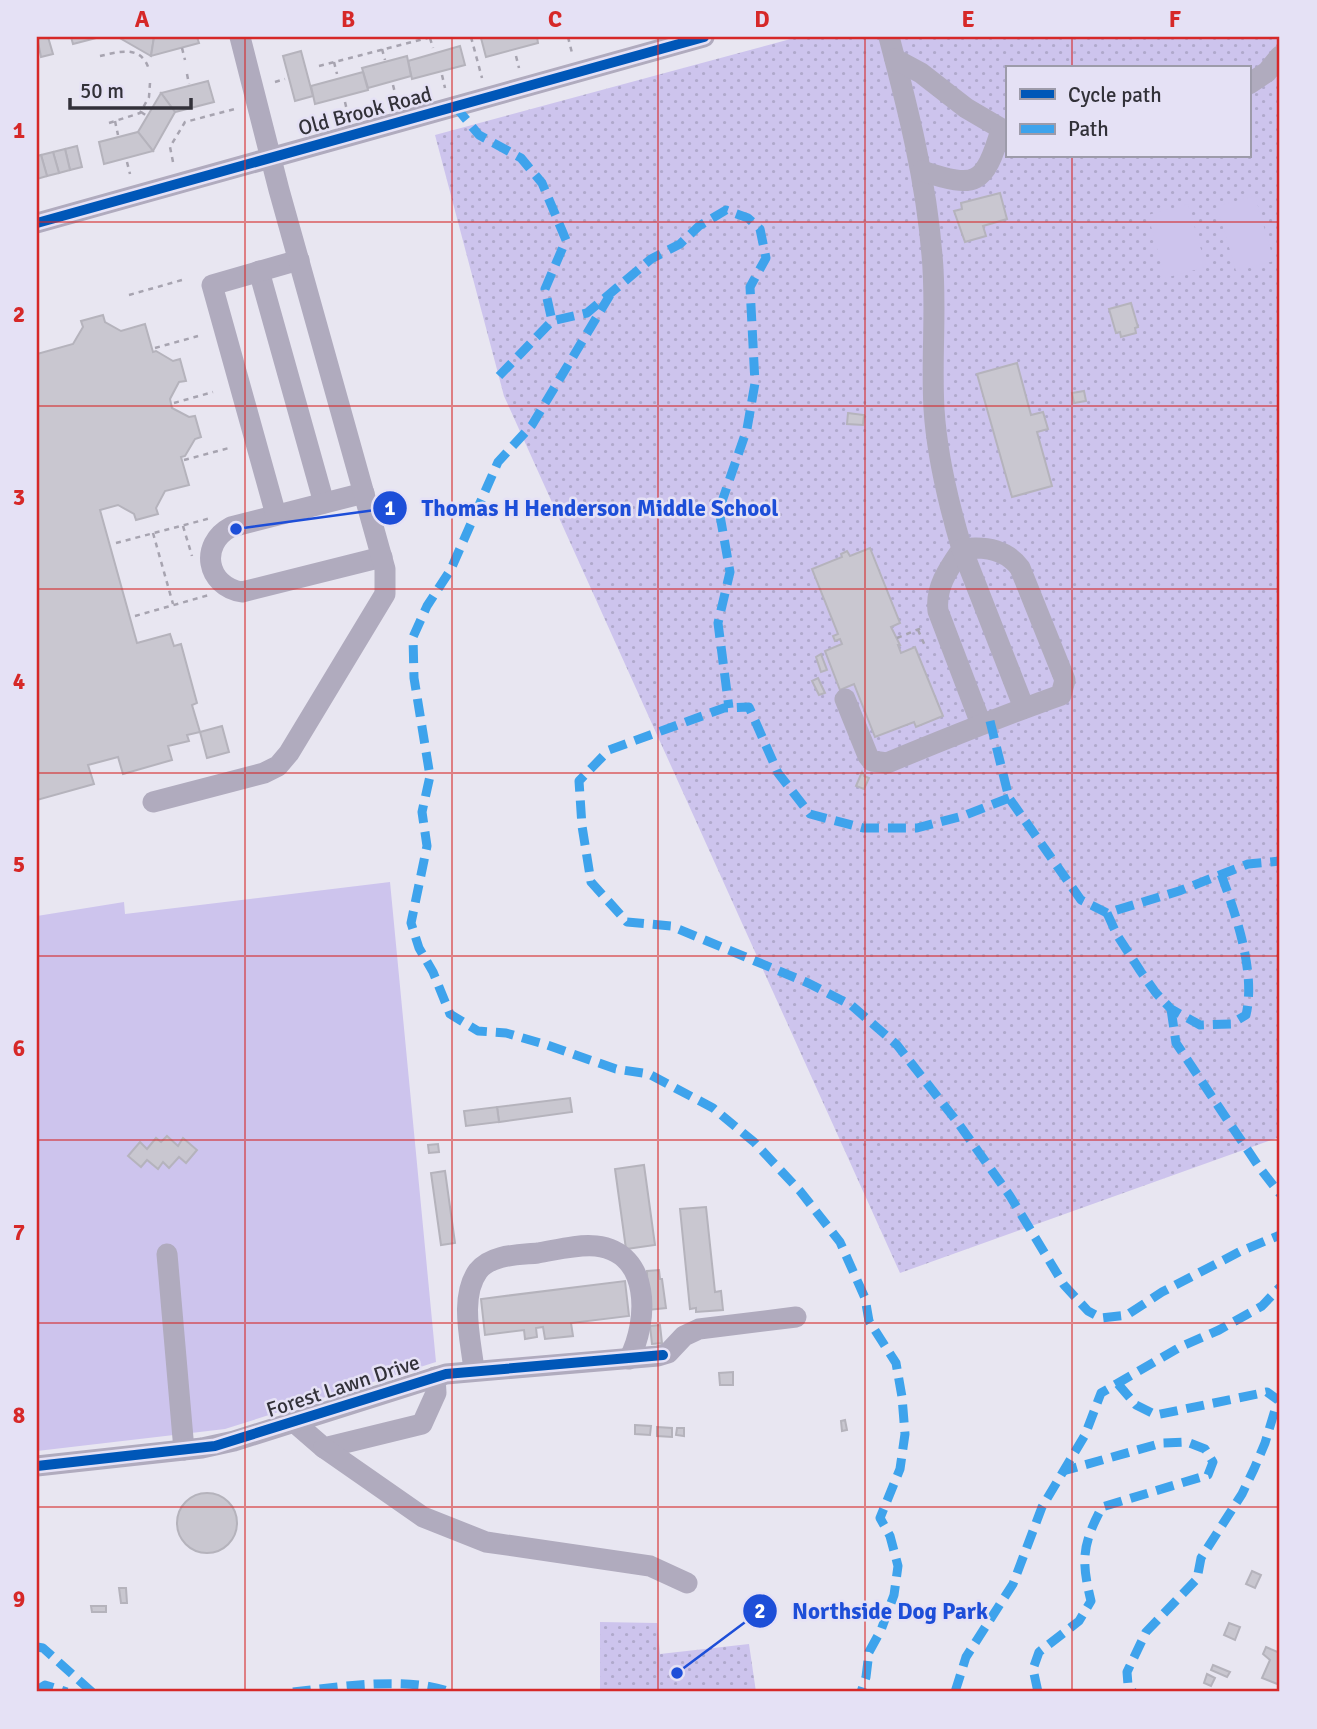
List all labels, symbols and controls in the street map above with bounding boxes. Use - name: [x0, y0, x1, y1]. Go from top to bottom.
- text: A: [135, 5, 150, 34]
- text: B: [341, 5, 355, 34]
- text: C: [548, 5, 562, 34]
- text: D: [754, 5, 770, 34]
- text: E: [961, 5, 975, 34]
- text: F: [1169, 5, 1181, 34]
- scale bar: [70, 66, 191, 110]
- legend: [1006, 66, 1250, 158]
- text: 50 m: [80, 78, 124, 104]
- street label: Old Brook Road: [295, 81, 435, 141]
- text: Cycle path: [1068, 82, 1162, 108]
- text: 1: [13, 116, 25, 145]
- text: Path: [1068, 116, 1109, 142]
- text: 2: [13, 300, 25, 329]
- text: 3: [13, 483, 25, 512]
- callout: Thomas H Henderson Middle School: [373, 486, 793, 530]
- text: Thomas H Henderson Middle School: [422, 494, 778, 523]
- text: 1: [384, 495, 396, 521]
- text: 4: [13, 667, 25, 696]
- text: 5: [13, 850, 25, 879]
- text: 6: [13, 1034, 25, 1063]
- text: 7: [13, 1218, 25, 1247]
- street label: Forest Lawn Drive: [263, 1349, 423, 1423]
- text: 8: [13, 1401, 25, 1430]
- text: 9: [13, 1585, 25, 1614]
- callout: Northside Dog Park: [743, 1589, 1002, 1633]
- text: Northside Dog Park: [792, 1597, 988, 1626]
- text: 2: [754, 1598, 766, 1624]

